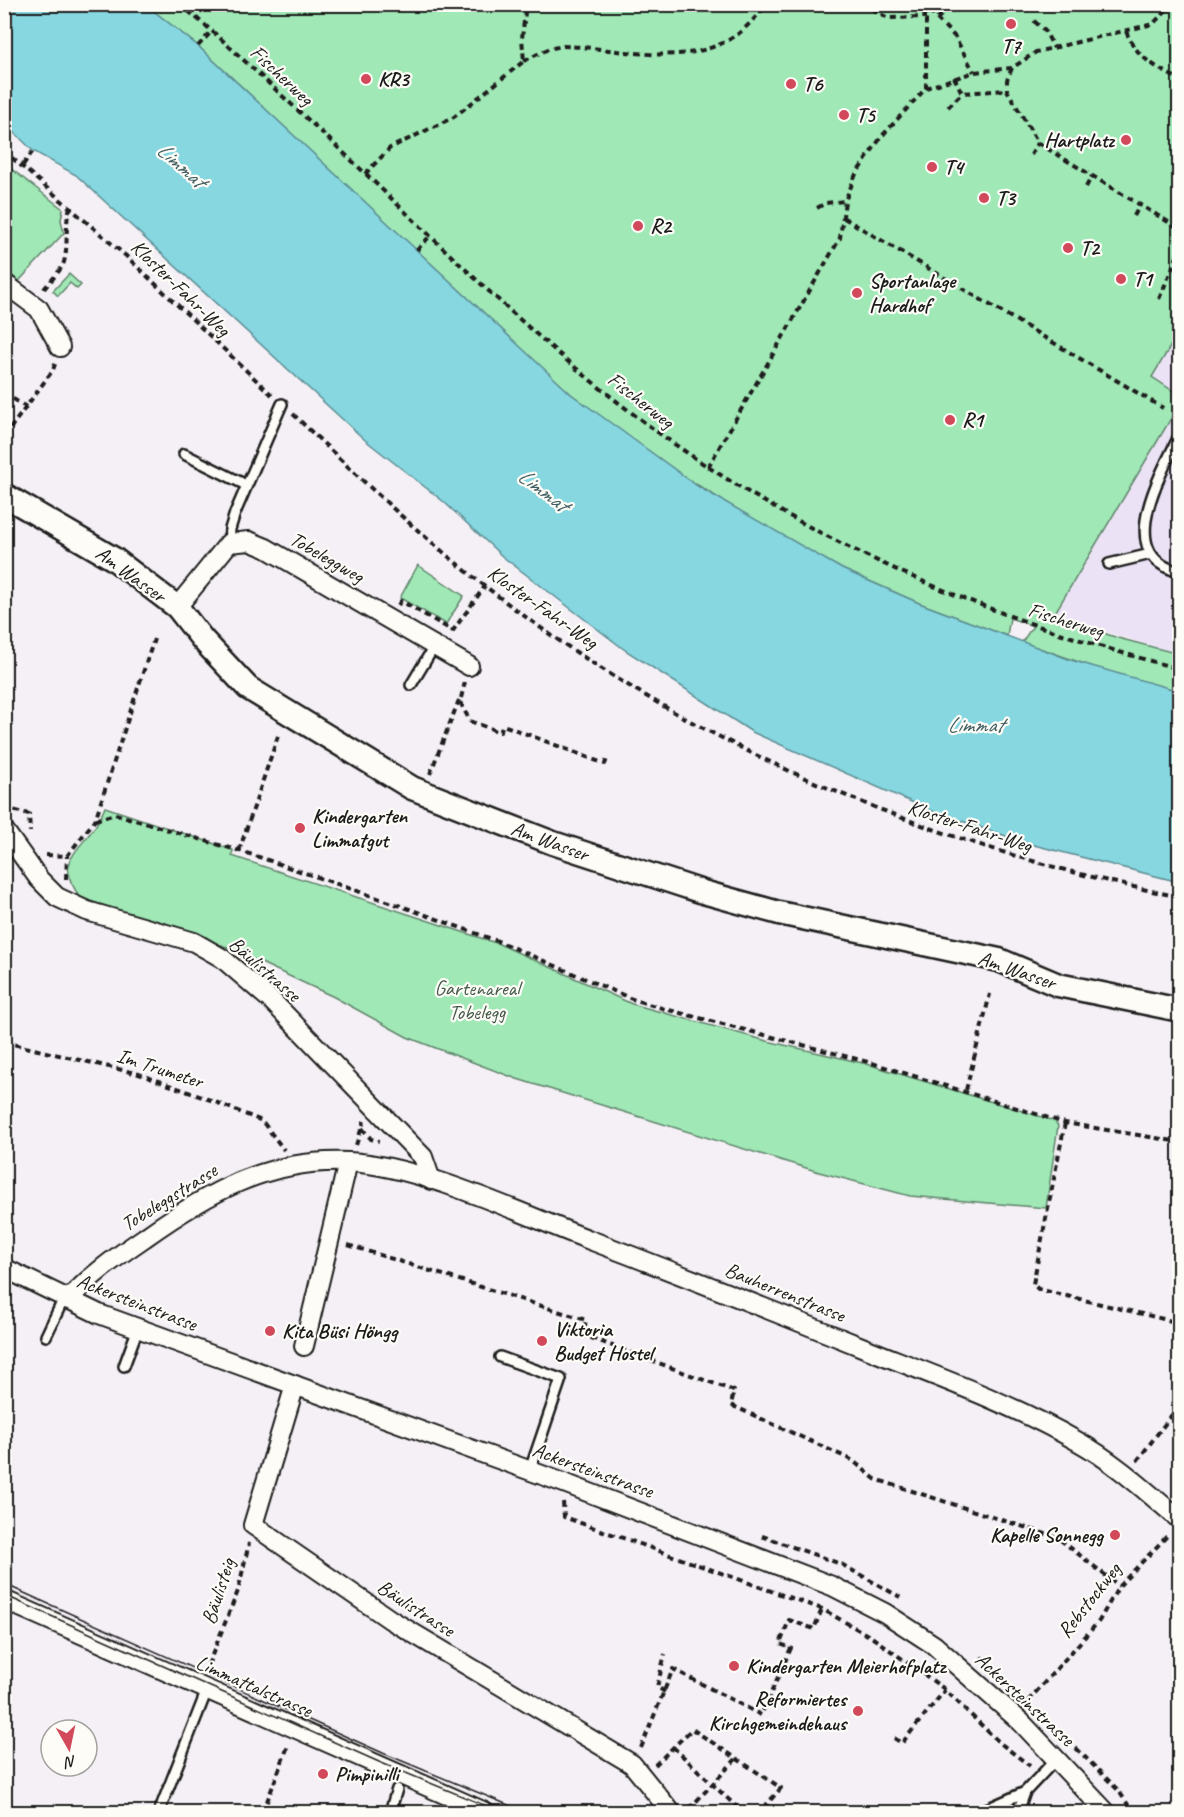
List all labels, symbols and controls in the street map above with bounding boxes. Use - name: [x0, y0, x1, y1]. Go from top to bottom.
- marker: T7: [1004, 17, 1018, 31]
- place label: T7: [1002, 33, 1023, 59]
- street label: Fischerweg: [245, 39, 320, 112]
- place label: KR3: [378, 66, 411, 92]
- place label: T6: [803, 71, 825, 97]
- marker: KR3: [359, 72, 373, 86]
- marker: T6: [784, 77, 798, 91]
- place label: T5: [856, 102, 877, 128]
- marker: T5: [837, 108, 851, 122]
- place label: Hartplatz: [1044, 127, 1115, 153]
- marker: Hartplatz: [1119, 133, 1133, 147]
- water label: Limmat: [151, 136, 215, 198]
- place label: T4: [944, 154, 966, 180]
- marker: T4: [925, 160, 939, 174]
- place label: T3: [996, 185, 1018, 211]
- marker: T3: [977, 191, 991, 205]
- place label: R2: [650, 213, 673, 239]
- marker: R2: [631, 219, 645, 233]
- street label: Kloster-Fahr-Weg: [126, 234, 237, 343]
- place label: T2: [1080, 235, 1102, 261]
- marker: T2: [1061, 241, 1075, 255]
- place label: T1: [1133, 266, 1155, 292]
- place label: Sportanlage Hardhof: [869, 268, 957, 318]
- marker: T1: [1114, 272, 1128, 286]
- marker: Sportanlage Hardhof: [850, 286, 864, 300]
- street label: Fischerweg: [603, 366, 681, 435]
- place label: R1: [962, 407, 985, 433]
- marker: R1: [943, 413, 957, 427]
- water label: Limmat: [512, 462, 578, 521]
- street label: Tobeleggweg: [285, 525, 370, 589]
- street label: Am Wasser: [91, 540, 173, 610]
- street label: Kloster-Fahr-Weg: [483, 559, 604, 655]
- street label: Fischerweg: [1025, 596, 1108, 644]
- water label: Limmat: [947, 711, 1009, 739]
- street label: Kloster-Fahr-Weg: [905, 794, 1037, 859]
- place label: Kindergarten Limmatgut: [312, 803, 409, 853]
- street label: Am Wasser: [508, 815, 595, 868]
- marker: Kindergarten Limmatgut: [293, 821, 307, 835]
- street label: Bäulistrasse: [224, 931, 308, 1009]
- street label: Am Wasser: [975, 945, 1062, 996]
- park label: Gartenareal Tobelegg: [434, 975, 523, 1025]
- street label: Im Trumeter: [114, 1042, 208, 1095]
- street label: Tobeleggstrasse: [116, 1157, 223, 1237]
- street label: Bauherrenstrasse: [721, 1256, 850, 1328]
- street label: Ackersteinstrasse: [73, 1267, 202, 1337]
- place label: Viktoria Budget Hostel: [554, 1316, 657, 1366]
- place label: Kita Büsi Höngg: [282, 1318, 400, 1344]
- marker: Kita Büsi Höngg: [263, 1324, 277, 1338]
- marker: Viktoria Budget Hostel: [535, 1334, 549, 1348]
- street label: Ackersteinstrasse: [529, 1436, 658, 1504]
- place label: Kapelle Sonnegg: [990, 1522, 1104, 1548]
- marker: Kapelle Sonnegg: [1108, 1528, 1122, 1542]
- street label: Bäulisteig: [195, 1553, 241, 1627]
- street label: Rebstockweg: [1051, 1556, 1128, 1643]
- street label: Bäulistrasse: [372, 1573, 461, 1644]
- street label: Ackersteinstrasse: [970, 1646, 1081, 1752]
- street label: Limmattalstrasse: [192, 1649, 317, 1724]
- place label: Kindergarten Meierhofplatz: [746, 1653, 947, 1679]
- marker: Kindergarten Meierhofplatz: [727, 1659, 741, 1673]
- place label: Reformiertes Kirchgemeindehaus: [709, 1686, 849, 1736]
- marker: Reformiertes Kirchgemeindehaus: [851, 1704, 865, 1718]
- north arrow: [39, 1718, 99, 1778]
- text: N: [62, 1751, 78, 1773]
- place label: Pimpinilli: [335, 1761, 401, 1787]
- marker: Pimpinilli: [316, 1767, 330, 1781]

